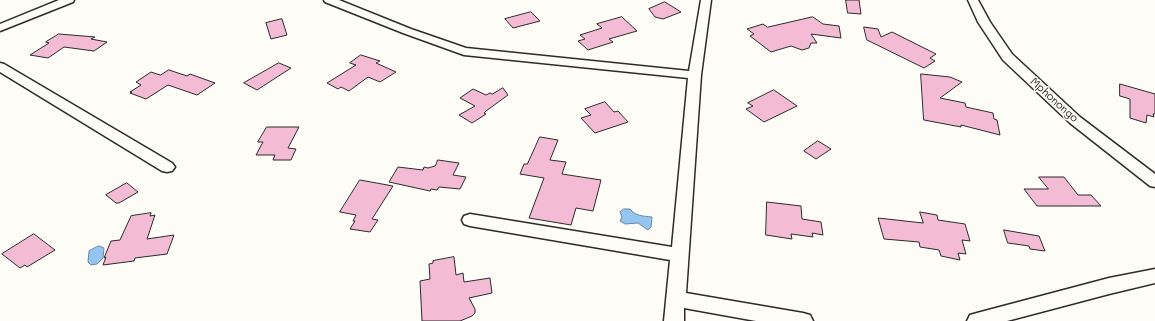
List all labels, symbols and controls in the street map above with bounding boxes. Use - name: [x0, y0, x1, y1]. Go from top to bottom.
- street label: Mphonongo: [1027, 75, 1081, 125]

